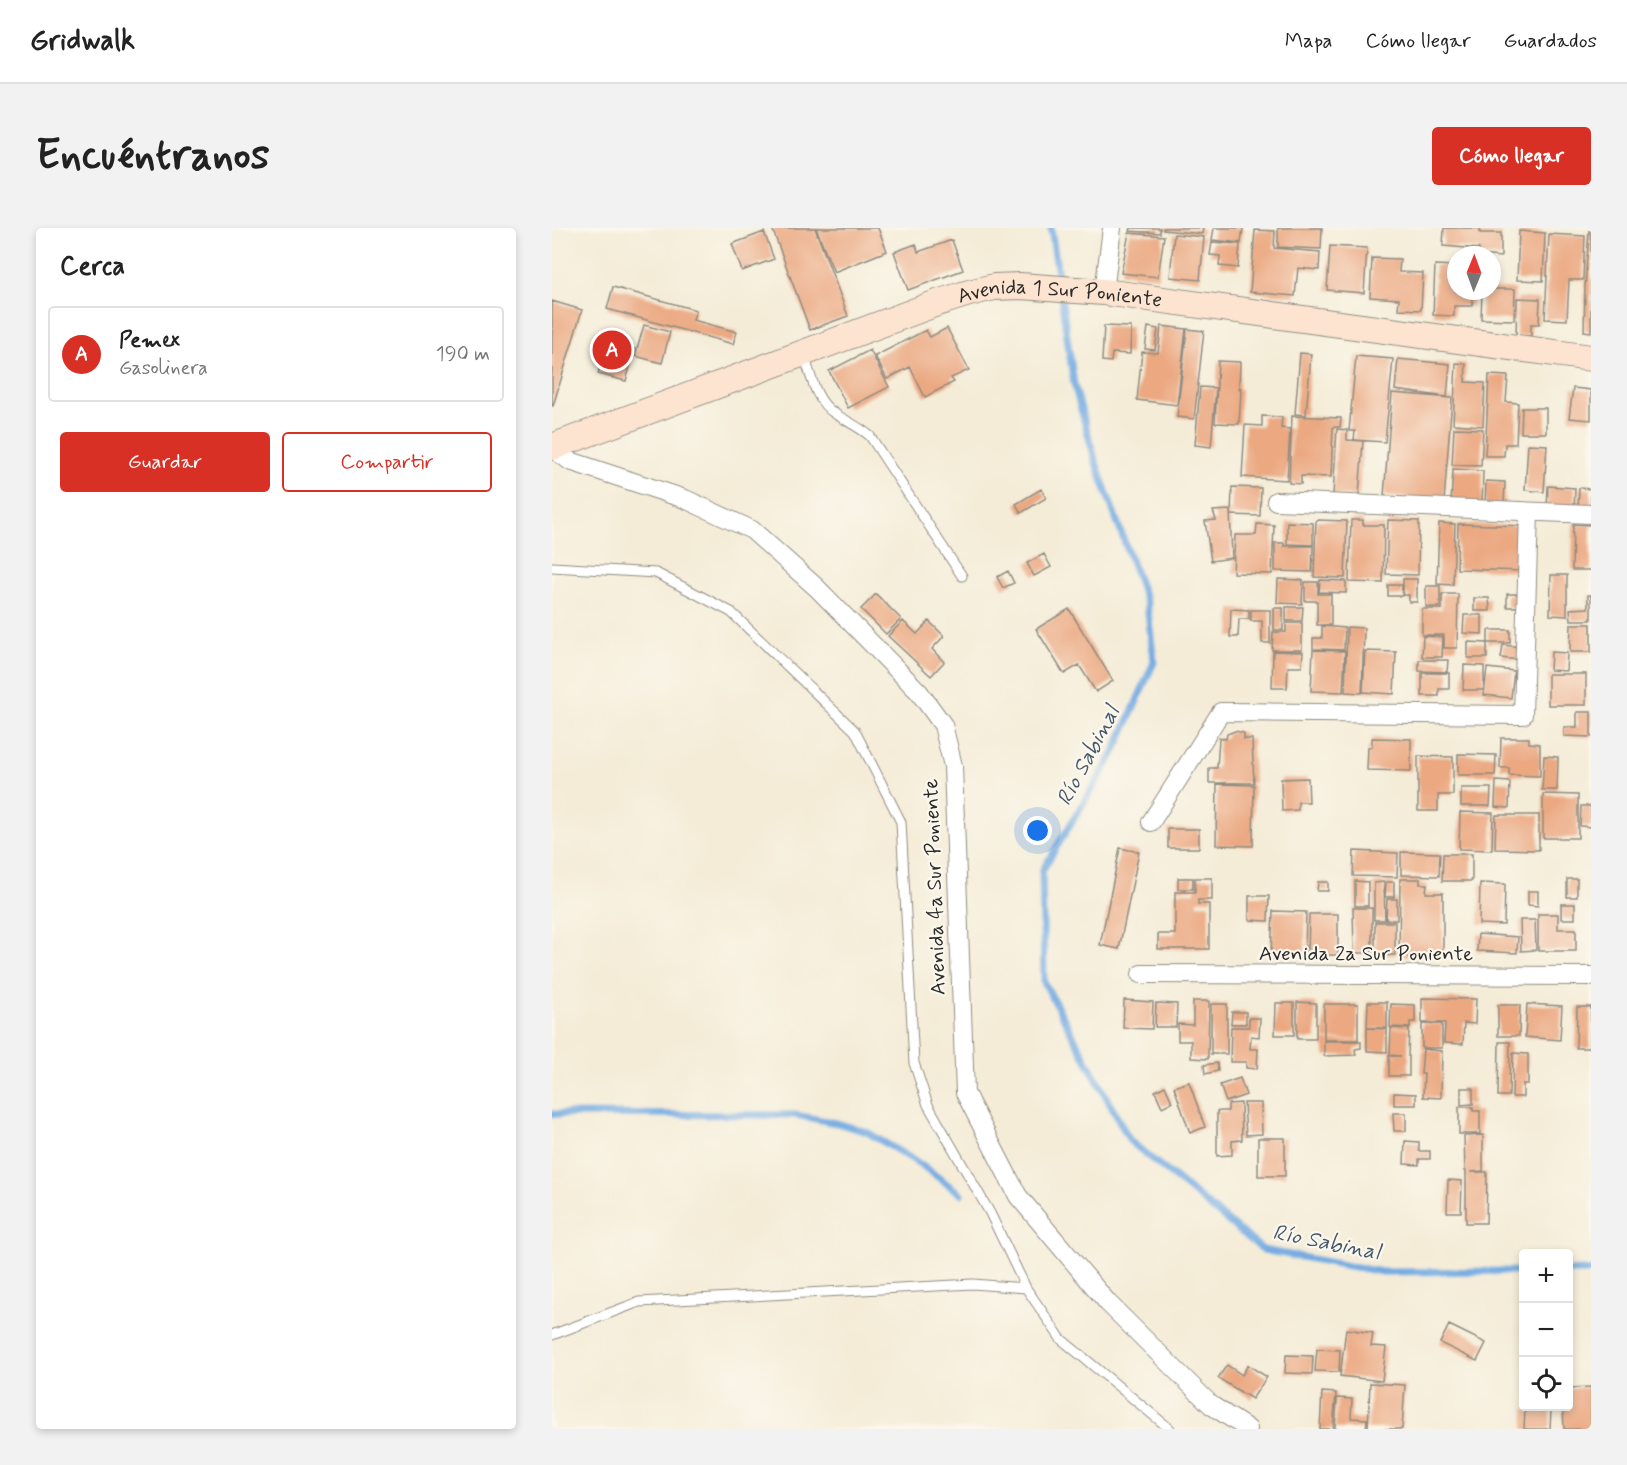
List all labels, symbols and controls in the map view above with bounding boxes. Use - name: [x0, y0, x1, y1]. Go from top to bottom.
- text: Gridwalk: [30, 23, 135, 60]
- text: Mapa: [1285, 27, 1333, 55]
- text: Cómo llegar: [1366, 27, 1471, 55]
- text: Guardados: [1504, 27, 1597, 55]
- button: Cómo llegar: [1432, 127, 1591, 185]
- text: Encuéntranos: [36, 129, 269, 184]
- north arrow: [1447, 246, 1501, 300]
- text: Cerca: [60, 250, 125, 284]
- street label: Avenida 1 Sur Poniente: [954, 273, 1164, 315]
- text: Pemex: [119, 327, 180, 355]
- pin: A: [592, 328, 632, 372]
- text: A: [75, 341, 88, 368]
- text: 190 m: [436, 341, 490, 368]
- text: Gasolinera: [119, 355, 208, 382]
- button: Guardar: [60, 432, 270, 492]
- button: Compartir: [282, 432, 492, 492]
- water label: Río Sabinal: [1051, 700, 1127, 811]
- street label: Avenida 4a Sur Poniente: [917, 778, 953, 996]
- your location: [1023, 816, 1052, 845]
- street label: Avenida 2a Sur Poniente: [1259, 940, 1473, 968]
- water label: Río Sabinal: [1270, 1219, 1384, 1267]
- map controls: [1519, 1249, 1573, 1411]
- button: +: [1519, 1249, 1573, 1303]
- button: −: [1519, 1303, 1573, 1357]
- button: locate: [1519, 1357, 1573, 1411]

